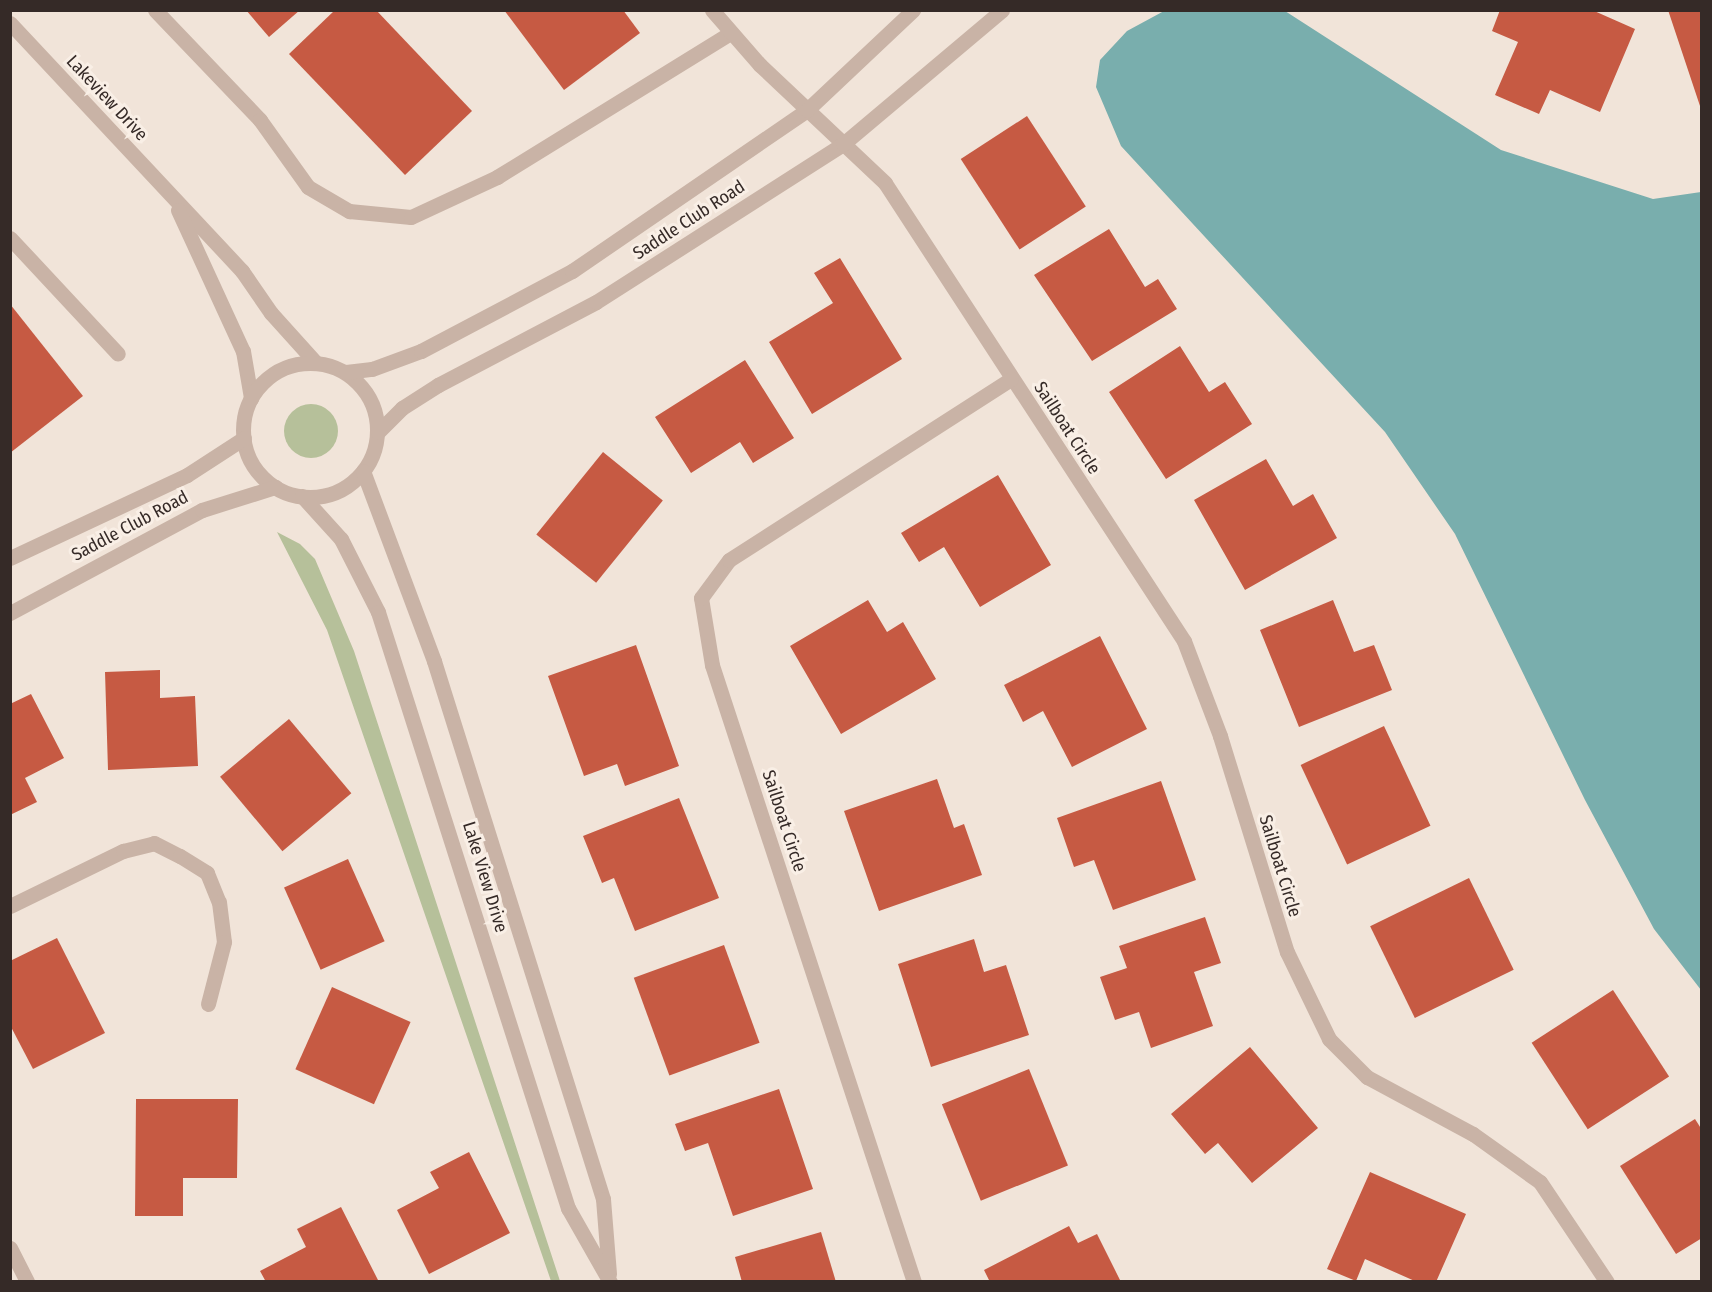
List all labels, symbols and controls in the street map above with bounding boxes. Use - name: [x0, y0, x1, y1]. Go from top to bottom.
- street label: Lakeview Drive: [62, 51, 152, 145]
- street label: Saddle Club Road: [629, 176, 749, 264]
- street label: Sailboat Circle: [1029, 378, 1105, 478]
- street label: Saddle Club Road: [68, 486, 192, 566]
- street label: Sailboat Circle: [757, 767, 811, 875]
- street label: Sailboat Circle: [1254, 812, 1306, 920]
- street label: Lake View Drive: [458, 819, 512, 935]

